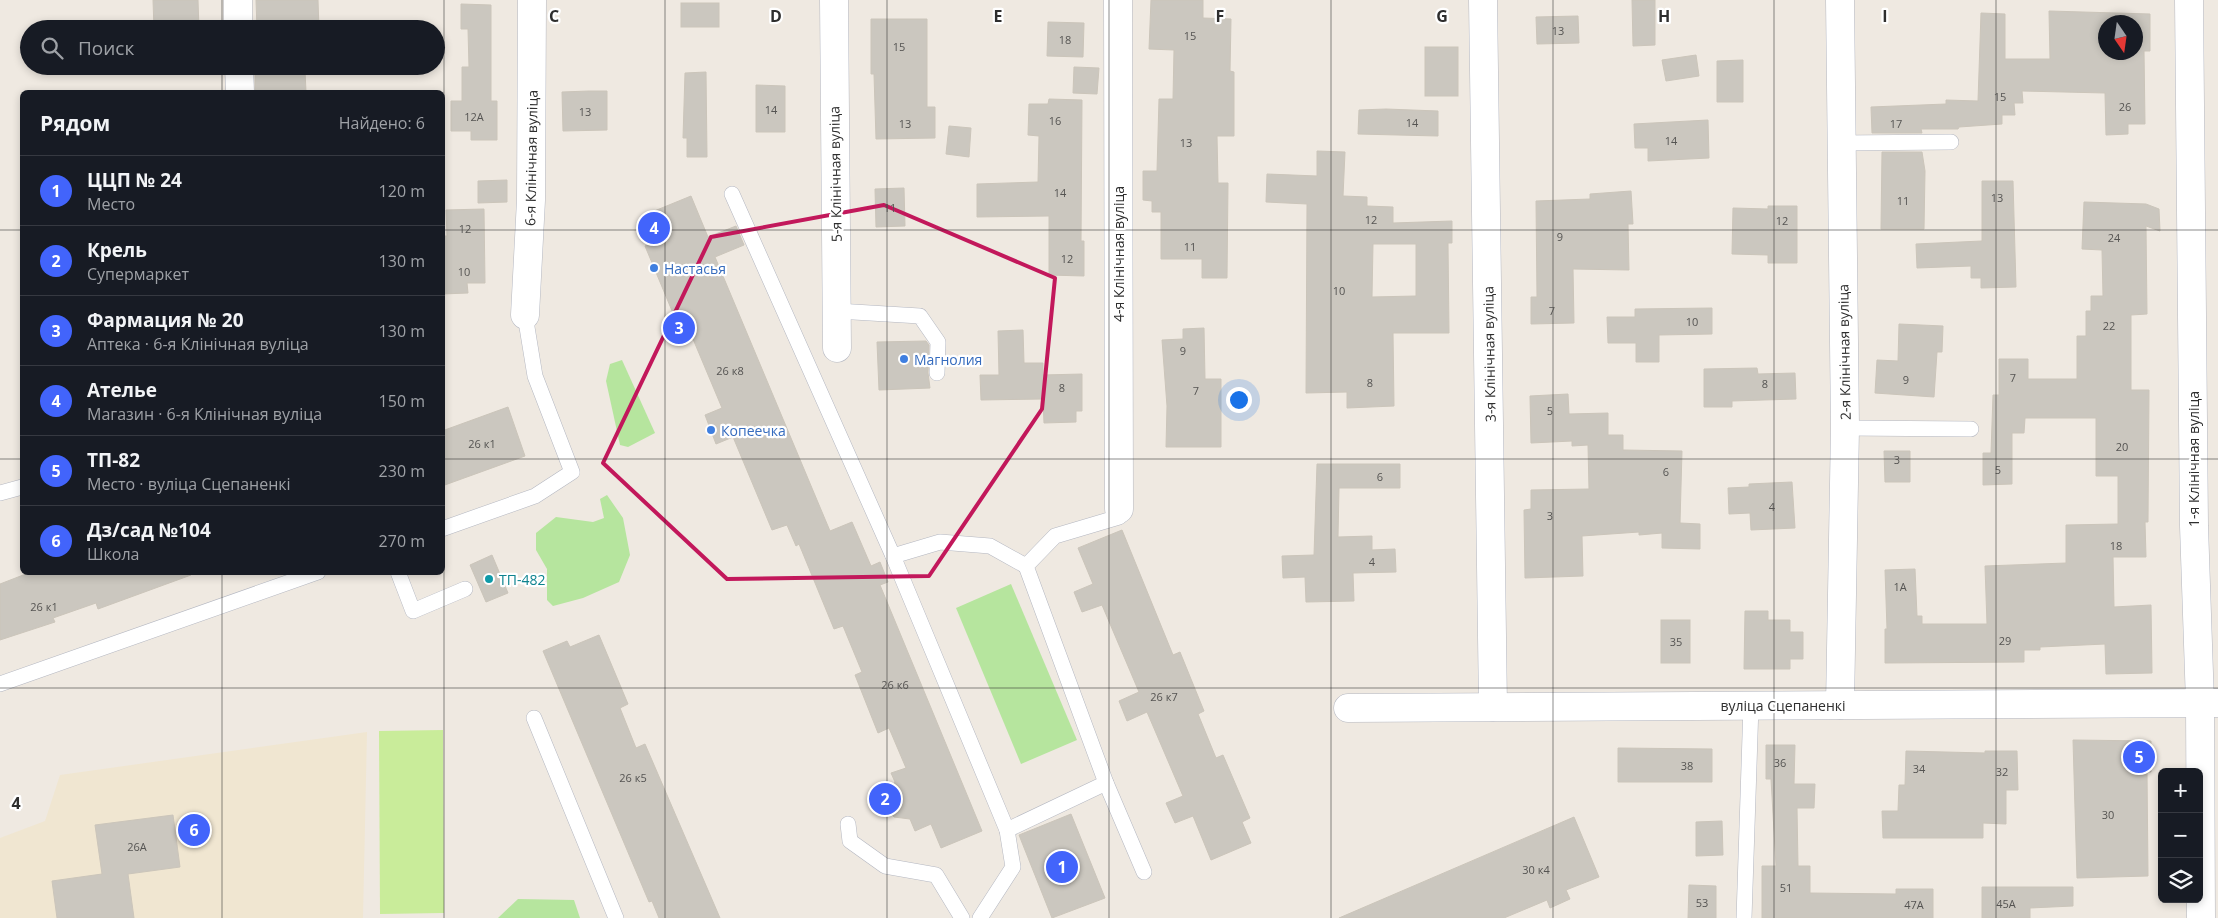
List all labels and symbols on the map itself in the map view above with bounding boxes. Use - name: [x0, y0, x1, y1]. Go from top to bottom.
- text: C: [549, 5, 559, 27]
- text: D: [770, 5, 782, 27]
- text: E: [994, 5, 1003, 27]
- text: F: [1216, 5, 1224, 27]
- text: G: [1436, 5, 1448, 27]
- text: H: [1658, 5, 1670, 27]
- text: I: [1882, 5, 1888, 27]
- north arrow: [2098, 15, 2143, 60]
- house number: 13: [1552, 23, 1564, 38]
- house number: 15: [1184, 28, 1196, 43]
- house number: 18: [1059, 32, 1071, 47]
- house number: 15: [893, 39, 905, 54]
- house number: 15: [1994, 89, 2006, 104]
- street label: 6-я Клінічная вуліца: [520, 90, 542, 226]
- house number: 26: [2119, 99, 2131, 114]
- house number: 14: [765, 102, 778, 117]
- house number: 13: [579, 104, 591, 119]
- street label: 5-я Клінічная вуліца: [824, 106, 846, 242]
- house number: 12А: [464, 109, 484, 124]
- house number: 16: [1049, 113, 1061, 128]
- house number: 14: [1406, 115, 1419, 130]
- house number: 13: [899, 116, 911, 131]
- house number: 17: [1890, 116, 1902, 131]
- house number: 14: [1665, 133, 1678, 148]
- house number: 13: [1180, 135, 1192, 150]
- house number: 14: [1054, 185, 1067, 200]
- street label: 4-я Клінічная вуліца: [1109, 186, 1128, 322]
- house number: 13: [1991, 190, 2003, 205]
- house number: 11: [1897, 193, 1909, 208]
- house number: 11: [884, 200, 896, 215]
- pin: 4: [638, 209, 670, 247]
- house number: 12: [1365, 212, 1377, 227]
- house number: 12: [1776, 213, 1788, 228]
- house number: 12: [459, 221, 471, 236]
- house number: 9: [1557, 229, 1563, 244]
- house number: 24: [2108, 230, 2121, 245]
- house number: 11: [1184, 239, 1196, 254]
- house number: 12: [1061, 251, 1073, 266]
- place label: Настасья: [664, 259, 726, 278]
- marker: Настасья: [648, 262, 660, 274]
- house number: 10: [458, 264, 470, 279]
- house number: 10: [1333, 283, 1345, 298]
- street label: 2-я Клінічная вуліца: [1833, 284, 1855, 420]
- street label: 3-я Клінічная вуліца: [1478, 286, 1500, 422]
- house number: 7: [1549, 303, 1555, 318]
- pin: 3: [663, 309, 695, 347]
- house number: 10: [1686, 314, 1698, 329]
- house number: 22: [2103, 318, 2115, 333]
- house number: 9: [1180, 343, 1186, 358]
- place label: Магнолия: [914, 350, 982, 369]
- marker: Магнолия: [898, 353, 910, 365]
- house number: 26 к8: [716, 363, 744, 378]
- house number: 7: [2010, 370, 2016, 385]
- house number: 9: [1903, 372, 1909, 387]
- house number: 8: [1367, 375, 1373, 390]
- house number: 8: [1762, 376, 1768, 391]
- house number: 8: [1059, 380, 1065, 395]
- house number: 7: [1193, 383, 1199, 398]
- your location: [1226, 387, 1252, 413]
- street label: 1-я Клінічная вуліца: [2184, 391, 2203, 527]
- house number: 5: [1547, 403, 1553, 418]
- place label: Копеечка: [721, 421, 786, 440]
- marker: Копеечка: [705, 424, 717, 436]
- house number: 26 к1: [468, 436, 496, 451]
- house number: 20: [2116, 439, 2128, 454]
- house number: 3: [1894, 452, 1900, 467]
- house number: 5: [1995, 462, 2001, 477]
- house number: 6: [1663, 464, 1669, 479]
- house number: 6: [1377, 469, 1383, 484]
- house number: 4: [1769, 499, 1776, 514]
- house number: 3: [1547, 508, 1553, 523]
- house number: 18: [2110, 538, 2122, 553]
- house number: 4: [1369, 554, 1376, 569]
- place label: ТП-482: [499, 570, 545, 589]
- marker: ТП-482: [483, 573, 495, 585]
- house number: 1А: [1893, 579, 1907, 594]
- house number: 26 к1: [30, 599, 58, 614]
- house number: 29: [1999, 633, 2011, 648]
- house number: 35: [1670, 634, 1682, 649]
- house number: 26 к6: [881, 677, 909, 692]
- house number: 26 к7: [1150, 689, 1178, 704]
- street label: вуліца Сцепаненкі: [1720, 696, 1846, 715]
- pin: 5: [2123, 738, 2155, 776]
- house number: 36: [1774, 755, 1786, 770]
- house number: 38: [1681, 758, 1693, 773]
- house number: 34: [1913, 761, 1926, 776]
- house number: 32: [1996, 764, 2008, 779]
- house number: 26 к5: [619, 770, 647, 785]
- pin: 2: [869, 780, 901, 818]
- text: 4: [11, 792, 21, 814]
- house number: 30: [2102, 807, 2114, 822]
- pin: 6: [178, 811, 210, 849]
- house number: 26А: [127, 839, 147, 854]
- pin: 1: [1046, 848, 1078, 886]
- house number: 30 к4: [1522, 862, 1550, 877]
- house number: 51: [1780, 880, 1792, 895]
- house number: 53: [1696, 895, 1708, 910]
- house number: 45А: [1996, 896, 2016, 911]
- house number: 47А: [1904, 897, 1924, 912]

